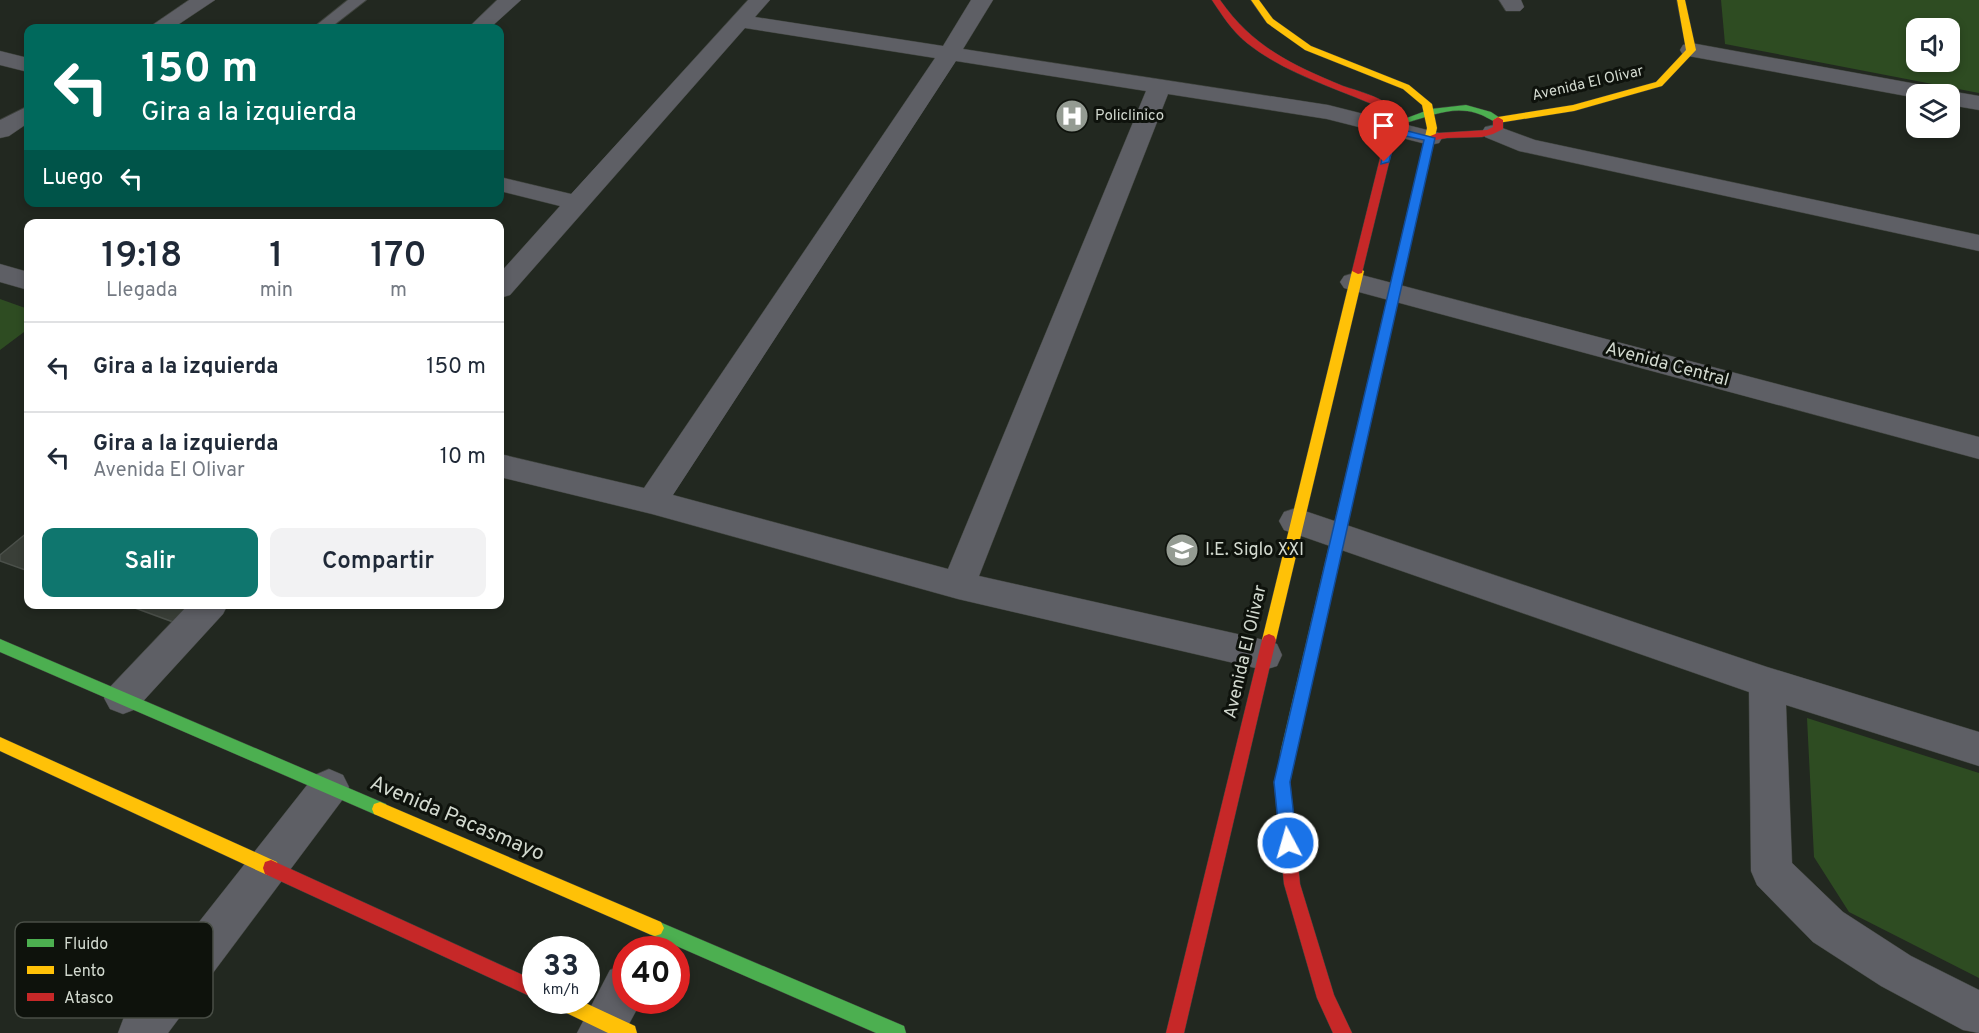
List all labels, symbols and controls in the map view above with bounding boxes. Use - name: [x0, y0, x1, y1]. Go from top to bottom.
- map controls: [1906, 18, 1960, 138]
- button: sound: [1906, 18, 1960, 72]
- text: 150 m: [141, 44, 258, 97]
- icon: left: [42, 48, 120, 126]
- street label: Avenida El Olivar: [1530, 62, 1646, 106]
- button: layers: [1906, 84, 1960, 138]
- text: Gira a la izquierda: [141, 96, 357, 130]
- hospital icon: Policlinico: [1054, 98, 1090, 134]
- pin: [1358, 100, 1409, 162]
- place label: Policlinico: [1095, 107, 1164, 126]
- icon: arrive: [1367, 109, 1400, 142]
- icon: left: [115, 162, 148, 195]
- text: Luego: [42, 165, 103, 192]
- text: 19:18: [101, 234, 182, 280]
- text: 1: [269, 234, 283, 280]
- text: 170: [370, 234, 427, 280]
- text: Llegada: [106, 278, 178, 304]
- text: min: [260, 278, 293, 304]
- text: m: [390, 278, 407, 304]
- street label: Avenida Central: [1603, 337, 1731, 393]
- icon: left: [42, 351, 75, 384]
- text: Gira a la izquierda: [93, 354, 279, 381]
- text: 150 m: [426, 354, 486, 381]
- text: Gira a la izquierda: [93, 431, 279, 458]
- icon: left: [42, 441, 75, 474]
- text: 10 m: [440, 444, 486, 471]
- text: Avenida El Olivar: [93, 458, 245, 484]
- button: Salir: [42, 528, 258, 597]
- button: Compartir: [270, 528, 486, 597]
- school or university icon: I.E. Siglo XXI: [1164, 532, 1200, 568]
- place label: I.E. Siglo XXI: [1205, 539, 1304, 562]
- street label: Avenida El Olivar: [1219, 583, 1273, 721]
- street label: Avenida Pacasmayo: [366, 770, 548, 868]
- position arrow: [1256, 811, 1320, 875]
- legend: [15, 922, 213, 1018]
- text: Fluido: [64, 935, 108, 955]
- speed limit sign: 40: [612, 936, 690, 1014]
- text: 33: [543, 949, 579, 986]
- text: Lento: [64, 962, 105, 982]
- text: km/h: [543, 981, 579, 1000]
- text: Atasco: [64, 989, 113, 1009]

